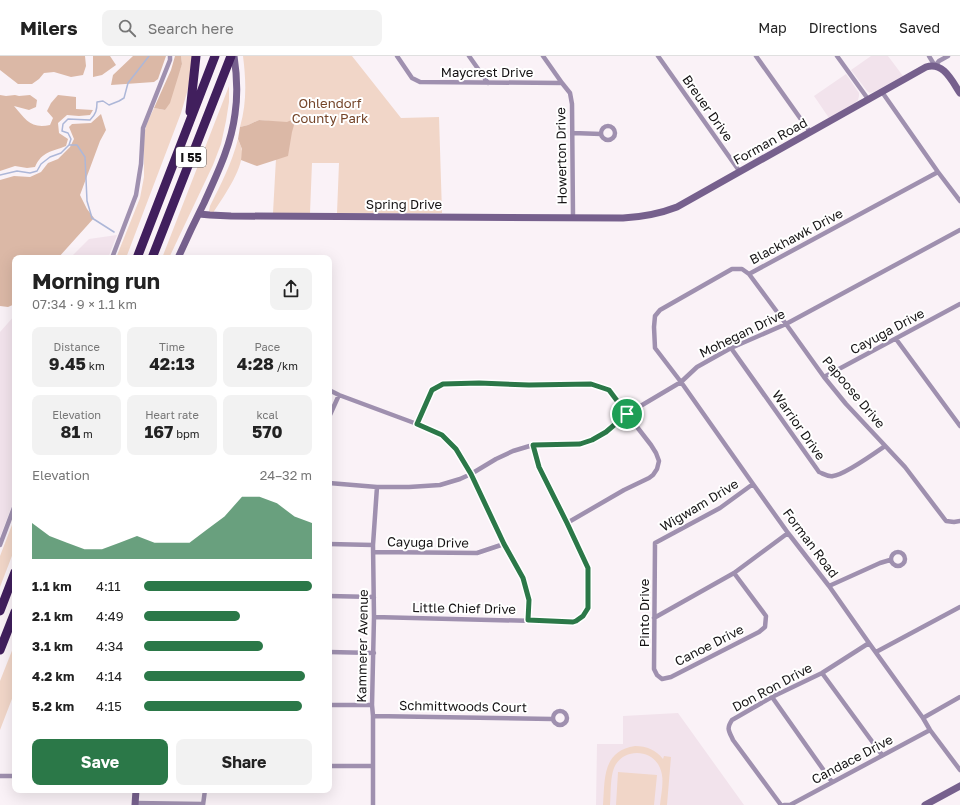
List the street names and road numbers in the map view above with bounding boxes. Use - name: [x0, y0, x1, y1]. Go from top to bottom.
- street label: Maycrest Drive: [441, 64, 533, 80]
- street label: Breuer Drive: [679, 72, 737, 144]
- street label: Howerton Drive: [552, 107, 570, 205]
- street label: Forman Road: [730, 114, 810, 168]
- road number: I 55: [176, 147, 206, 167]
- street label: Spring Drive: [366, 196, 442, 212]
- street label: Blackhawk Drive: [747, 205, 845, 267]
- street label: Mohegan Drive: [697, 305, 787, 361]
- street label: Cayuga Drive: [847, 305, 927, 357]
- street label: Papoose Drive: [819, 353, 889, 431]
- street label: Warrior Drive: [769, 387, 829, 463]
- street label: Wigwam Drive: [657, 475, 741, 535]
- street label: Forman Road: [780, 505, 842, 581]
- street label: Cayuga Drive: [387, 533, 469, 551]
- street label: Pinto Drive: [636, 579, 652, 647]
- street label: Kammerer Avenue: [353, 589, 371, 703]
- street label: Little Chief Drive: [412, 599, 516, 617]
- street label: Canoe Drive: [672, 621, 746, 669]
- street label: Don Ron Drive: [729, 659, 815, 715]
- street label: Schmittwoods Court: [399, 697, 527, 715]
- street label: Candace Drive: [809, 731, 895, 787]

